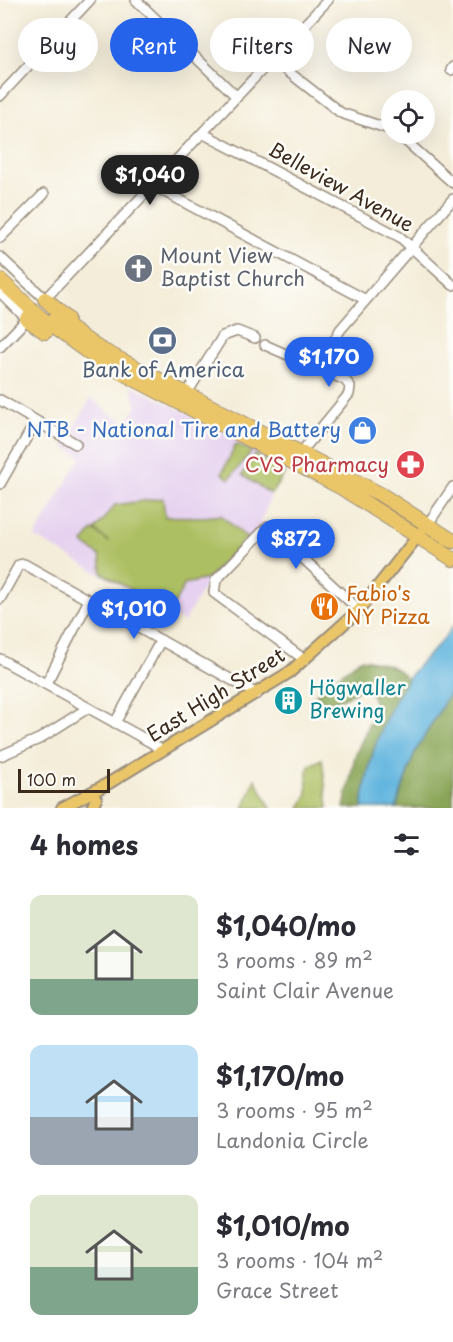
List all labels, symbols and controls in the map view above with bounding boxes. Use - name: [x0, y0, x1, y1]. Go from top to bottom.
- chip: Buy: [18, 18, 98, 72]
- chip: Rent: [110, 18, 198, 72]
- chip: Filters: [210, 18, 314, 72]
- chip: New: [326, 18, 412, 72]
- map controls: [381, 90, 435, 144]
- button: locate: [381, 90, 435, 144]
- street label: Belleview Avenue: [263, 134, 420, 239]
- pin: $1,040: [101, 155, 199, 206]
- text: $1,040: [115, 159, 185, 189]
- place label: Mount View Baptist Church: [160, 240, 305, 293]
- church icon: Mount View Baptist Church: [123, 252, 155, 284]
- bank icon: Bank of America: [147, 324, 179, 356]
- pin: $1,170: [280, 337, 378, 388]
- text: $1,170: [299, 341, 360, 371]
- place label: Bank of America: [82, 354, 245, 384]
- place label: NTB - National Tire and Battery: [27, 414, 341, 444]
- shop icon: NTB - National Tire and Battery: [346, 414, 378, 446]
- place label: CVS Pharmacy: [245, 449, 389, 479]
- pharmacy icon: CVS Pharmacy: [394, 449, 426, 481]
- pin: $872: [260, 519, 332, 570]
- text: $872: [271, 523, 321, 553]
- place label: Fabio's NY Pizza: [346, 578, 430, 631]
- pin: $1,010: [85, 589, 183, 640]
- restaurant icon: Fabio's NY Pizza: [309, 590, 341, 622]
- text: $1,010: [101, 593, 167, 623]
- street label: East High Street: [141, 640, 290, 749]
- place label: Högwaller Brewing: [309, 672, 406, 725]
- building icon: Högwaller Brewing: [272, 684, 304, 716]
- scale bar: [18, 766, 110, 794]
- text: 100 m: [27, 767, 76, 791]
- text: 4 homes: [30, 825, 138, 864]
- icon: filters: [390, 828, 423, 861]
- text: $1,040/mo: [216, 906, 356, 945]
- icon: home: [78, 919, 150, 991]
- text: 3 rooms · 89 m²: [216, 945, 373, 975]
- text: Saint Clair Avenue: [216, 975, 394, 1005]
- text: $1,170/mo: [216, 1056, 344, 1095]
- icon: home: [78, 1069, 150, 1141]
- text: 3 rooms · 95 m²: [216, 1095, 373, 1125]
- text: Landonia Circle: [216, 1125, 369, 1155]
- text: $1,010/mo: [216, 1206, 350, 1245]
- icon: home: [78, 1219, 150, 1291]
- text: 3 rooms · 104 m²: [216, 1245, 383, 1275]
- text: Grace Street: [216, 1275, 338, 1305]

